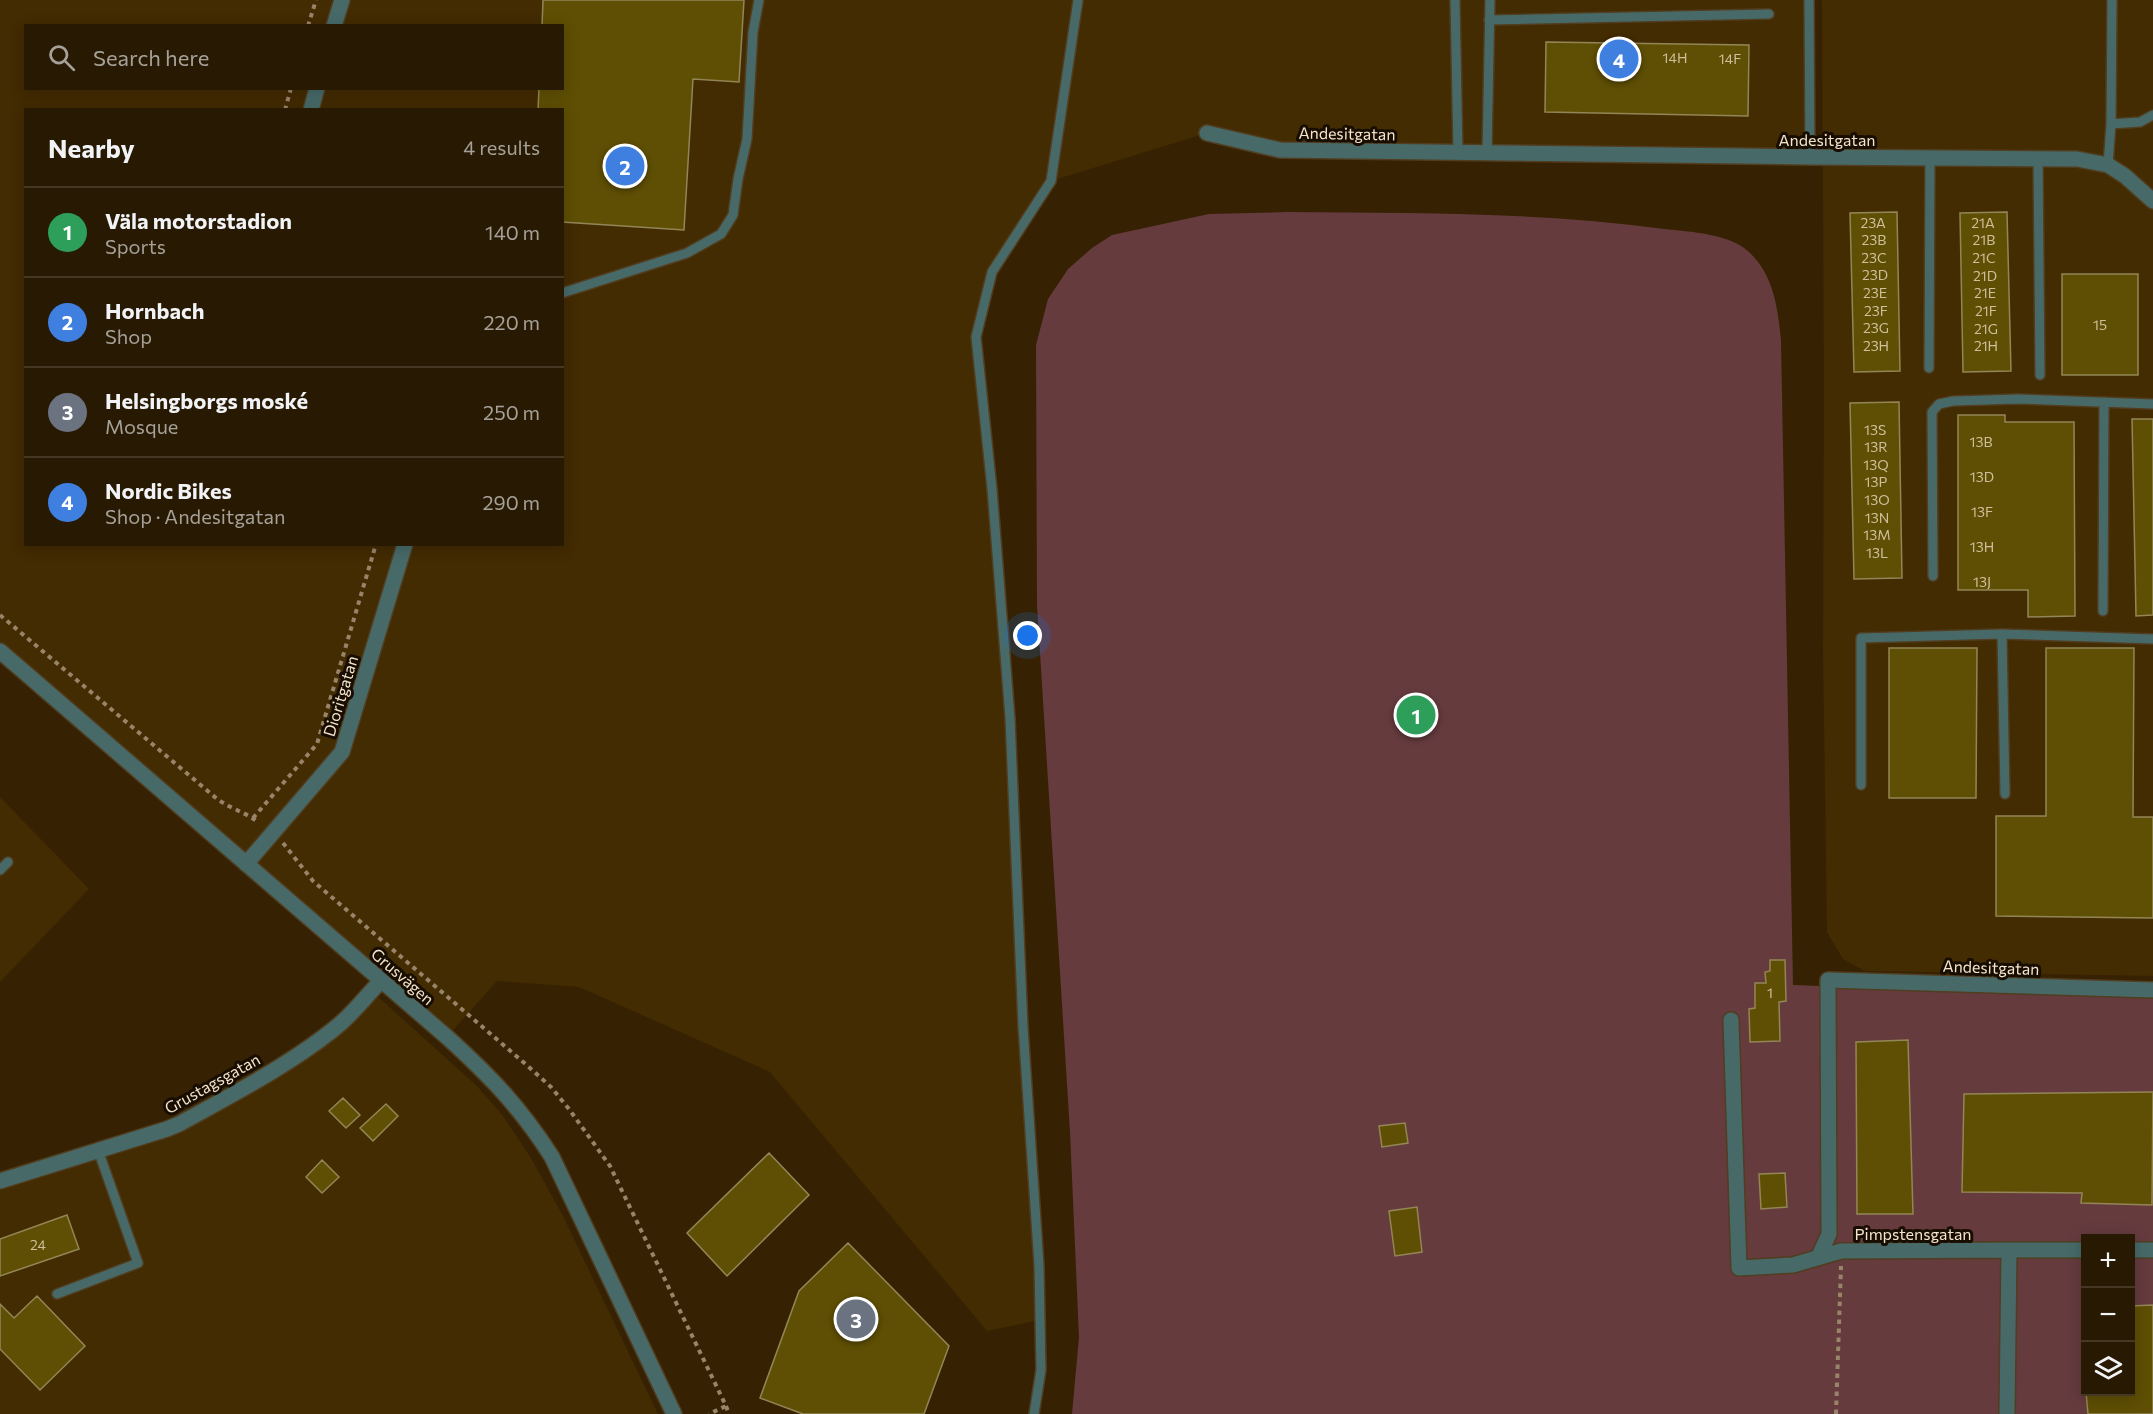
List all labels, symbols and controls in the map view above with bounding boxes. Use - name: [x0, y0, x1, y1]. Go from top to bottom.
- search box: [24, 24, 564, 90]
- pin: 4: [1600, 36, 1638, 82]
- icon: search: [45, 41, 78, 74]
- text: Search here: [93, 44, 209, 71]
- house number: 14H: [1663, 49, 1687, 66]
- house number: 14F: [1719, 50, 1741, 67]
- street label: Andesitgatan: [1298, 123, 1396, 143]
- street label: Andesitgatan: [1779, 130, 1875, 149]
- text: Nearby: [48, 132, 135, 163]
- text: 4 results: [463, 135, 540, 159]
- pin: 2: [606, 144, 644, 188]
- text: Väla motorstadion: [105, 207, 292, 234]
- house number: 23A: [1860, 214, 1886, 231]
- house number: 21A: [1971, 214, 1995, 231]
- text: 1: [63, 220, 72, 244]
- text: 140 m: [485, 220, 540, 244]
- house number: 23B: [1862, 231, 1886, 248]
- house number: 21B: [1973, 231, 1995, 248]
- text: Sports: [105, 234, 166, 258]
- house number: 23C: [1861, 249, 1887, 266]
- house number: 21C: [1972, 249, 1996, 266]
- house number: 23D: [1862, 266, 1888, 283]
- house number: 21D: [1973, 267, 1997, 284]
- house number: 23E: [1863, 284, 1887, 301]
- house number: 21E: [1974, 284, 1996, 301]
- text: Hornbach: [105, 297, 204, 324]
- house number: 23F: [1864, 302, 1888, 319]
- house number: 21F: [1975, 302, 1997, 319]
- text: 2: [62, 310, 73, 334]
- text: 220 m: [484, 310, 540, 334]
- house number: 15: [2093, 316, 2107, 333]
- house number: 23G: [1863, 319, 1889, 336]
- house number: 21G: [1974, 320, 1998, 337]
- text: Shop: [105, 324, 152, 348]
- house number: 23H: [1863, 337, 1889, 354]
- house number: 21H: [1974, 337, 1998, 354]
- text: Helsingborgs moské: [105, 387, 308, 414]
- text: 3: [62, 400, 73, 424]
- text: 250 m: [483, 400, 540, 424]
- text: Mosque: [105, 414, 178, 438]
- house number: 13S: [1864, 421, 1886, 438]
- house number: 13B: [1969, 433, 1993, 450]
- house number: 13R: [1864, 438, 1888, 455]
- house number: 13Q: [1863, 456, 1889, 473]
- house number: 13D: [1970, 468, 1994, 485]
- house number: 13P: [1865, 473, 1888, 490]
- text: Nordic Bikes: [105, 477, 232, 504]
- text: 4: [61, 490, 74, 514]
- text: 290 m: [482, 490, 540, 514]
- house number: 13O: [1864, 491, 1890, 508]
- house number: 13F: [1971, 503, 1993, 520]
- text: Shop · Andesitgatan: [105, 504, 285, 528]
- house number: 13N: [1865, 509, 1889, 526]
- house number: 13M: [1863, 526, 1891, 543]
- house number: 13H: [1970, 538, 1994, 555]
- house number: 13L: [1866, 544, 1888, 561]
- house number: 13J: [1973, 573, 1991, 590]
- your location: [1013, 621, 1042, 650]
- street label: Dioritgatan: [319, 653, 361, 739]
- pin: 1: [1396, 692, 1436, 738]
- street label: Grusvägen: [368, 944, 438, 1008]
- street label: Andesitgatan: [1942, 956, 2040, 978]
- house number: 1: [1767, 984, 1773, 1001]
- street label: Grustagsgatan: [161, 1049, 263, 1117]
- street label: Pimpstensgatan: [1854, 1224, 1972, 1243]
- map controls: [2081, 1234, 2135, 1396]
- button: +: [2081, 1234, 2135, 1288]
- house number: 24: [30, 1236, 47, 1253]
- button: −: [2081, 1288, 2135, 1342]
- pin: 3: [836, 1296, 876, 1342]
- button: layers: [2081, 1342, 2135, 1396]

